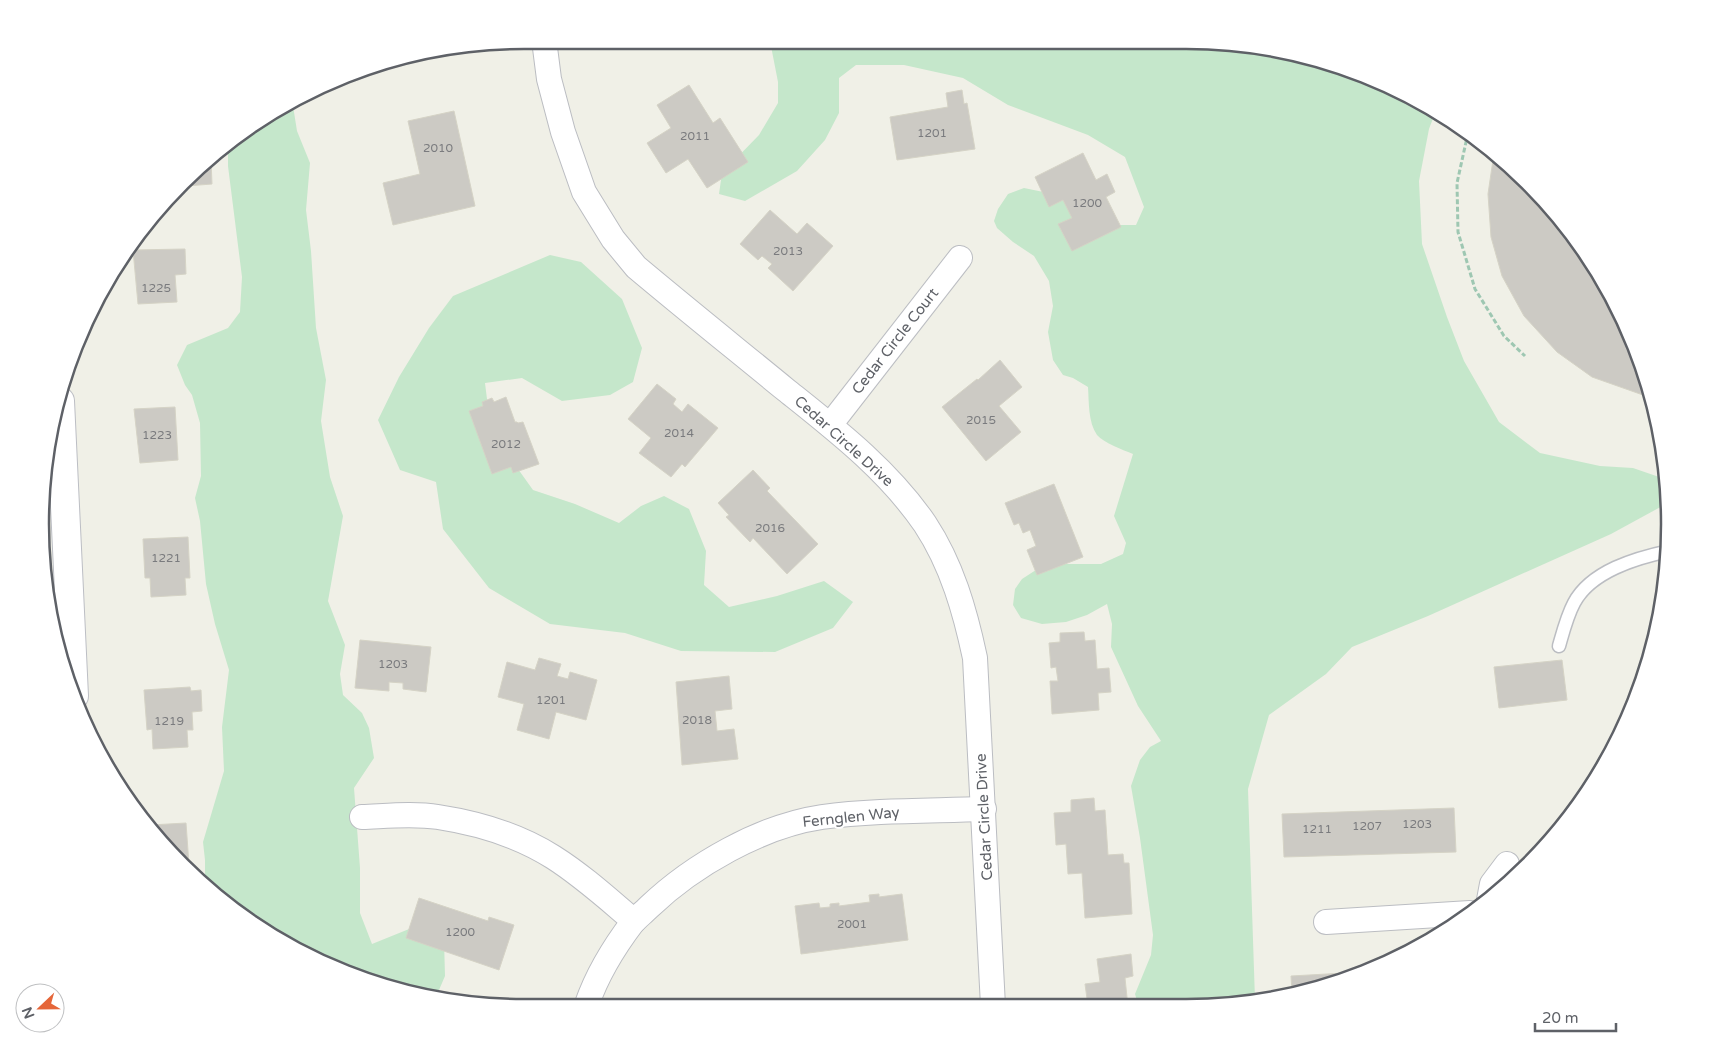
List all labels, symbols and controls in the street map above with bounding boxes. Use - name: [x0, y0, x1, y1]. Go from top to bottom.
- house number: 1201: [917, 126, 947, 140]
- house number: 2011: [680, 129, 710, 143]
- house number: 2010: [423, 141, 454, 155]
- house number: 1200: [1072, 196, 1103, 210]
- house number: 2013: [773, 244, 803, 258]
- house number: 1225: [141, 281, 171, 295]
- street label: Cedar Circle Court: [848, 284, 942, 398]
- street label: Cedar Circle Drive: [791, 392, 897, 490]
- house number: 2015: [966, 413, 996, 427]
- house number: 2014: [664, 426, 695, 440]
- house number: 1223: [142, 428, 172, 442]
- house number: 2012: [491, 437, 521, 451]
- house number: 2016: [755, 521, 785, 535]
- house number: 1221: [151, 551, 181, 565]
- house number: 1203: [378, 657, 408, 671]
- house number: 1201: [536, 693, 566, 707]
- house number: 2018: [682, 713, 712, 727]
- house number: 1219: [154, 714, 184, 728]
- street label: Cedar Circle Drive: [972, 753, 996, 881]
- street label: Fernglen Way: [802, 803, 900, 831]
- house number: 1203: [1402, 817, 1432, 831]
- house number: 1207: [1352, 819, 1382, 833]
- house number: 1211: [1302, 822, 1332, 836]
- house number: 2001: [837, 917, 867, 931]
- house number: 1200: [445, 925, 476, 939]
- north arrow: [15, 983, 65, 1033]
- scale bar: [1535, 1000, 1616, 1032]
- text: N: [18, 1004, 38, 1021]
- text: 20 m: [1542, 1009, 1579, 1027]

